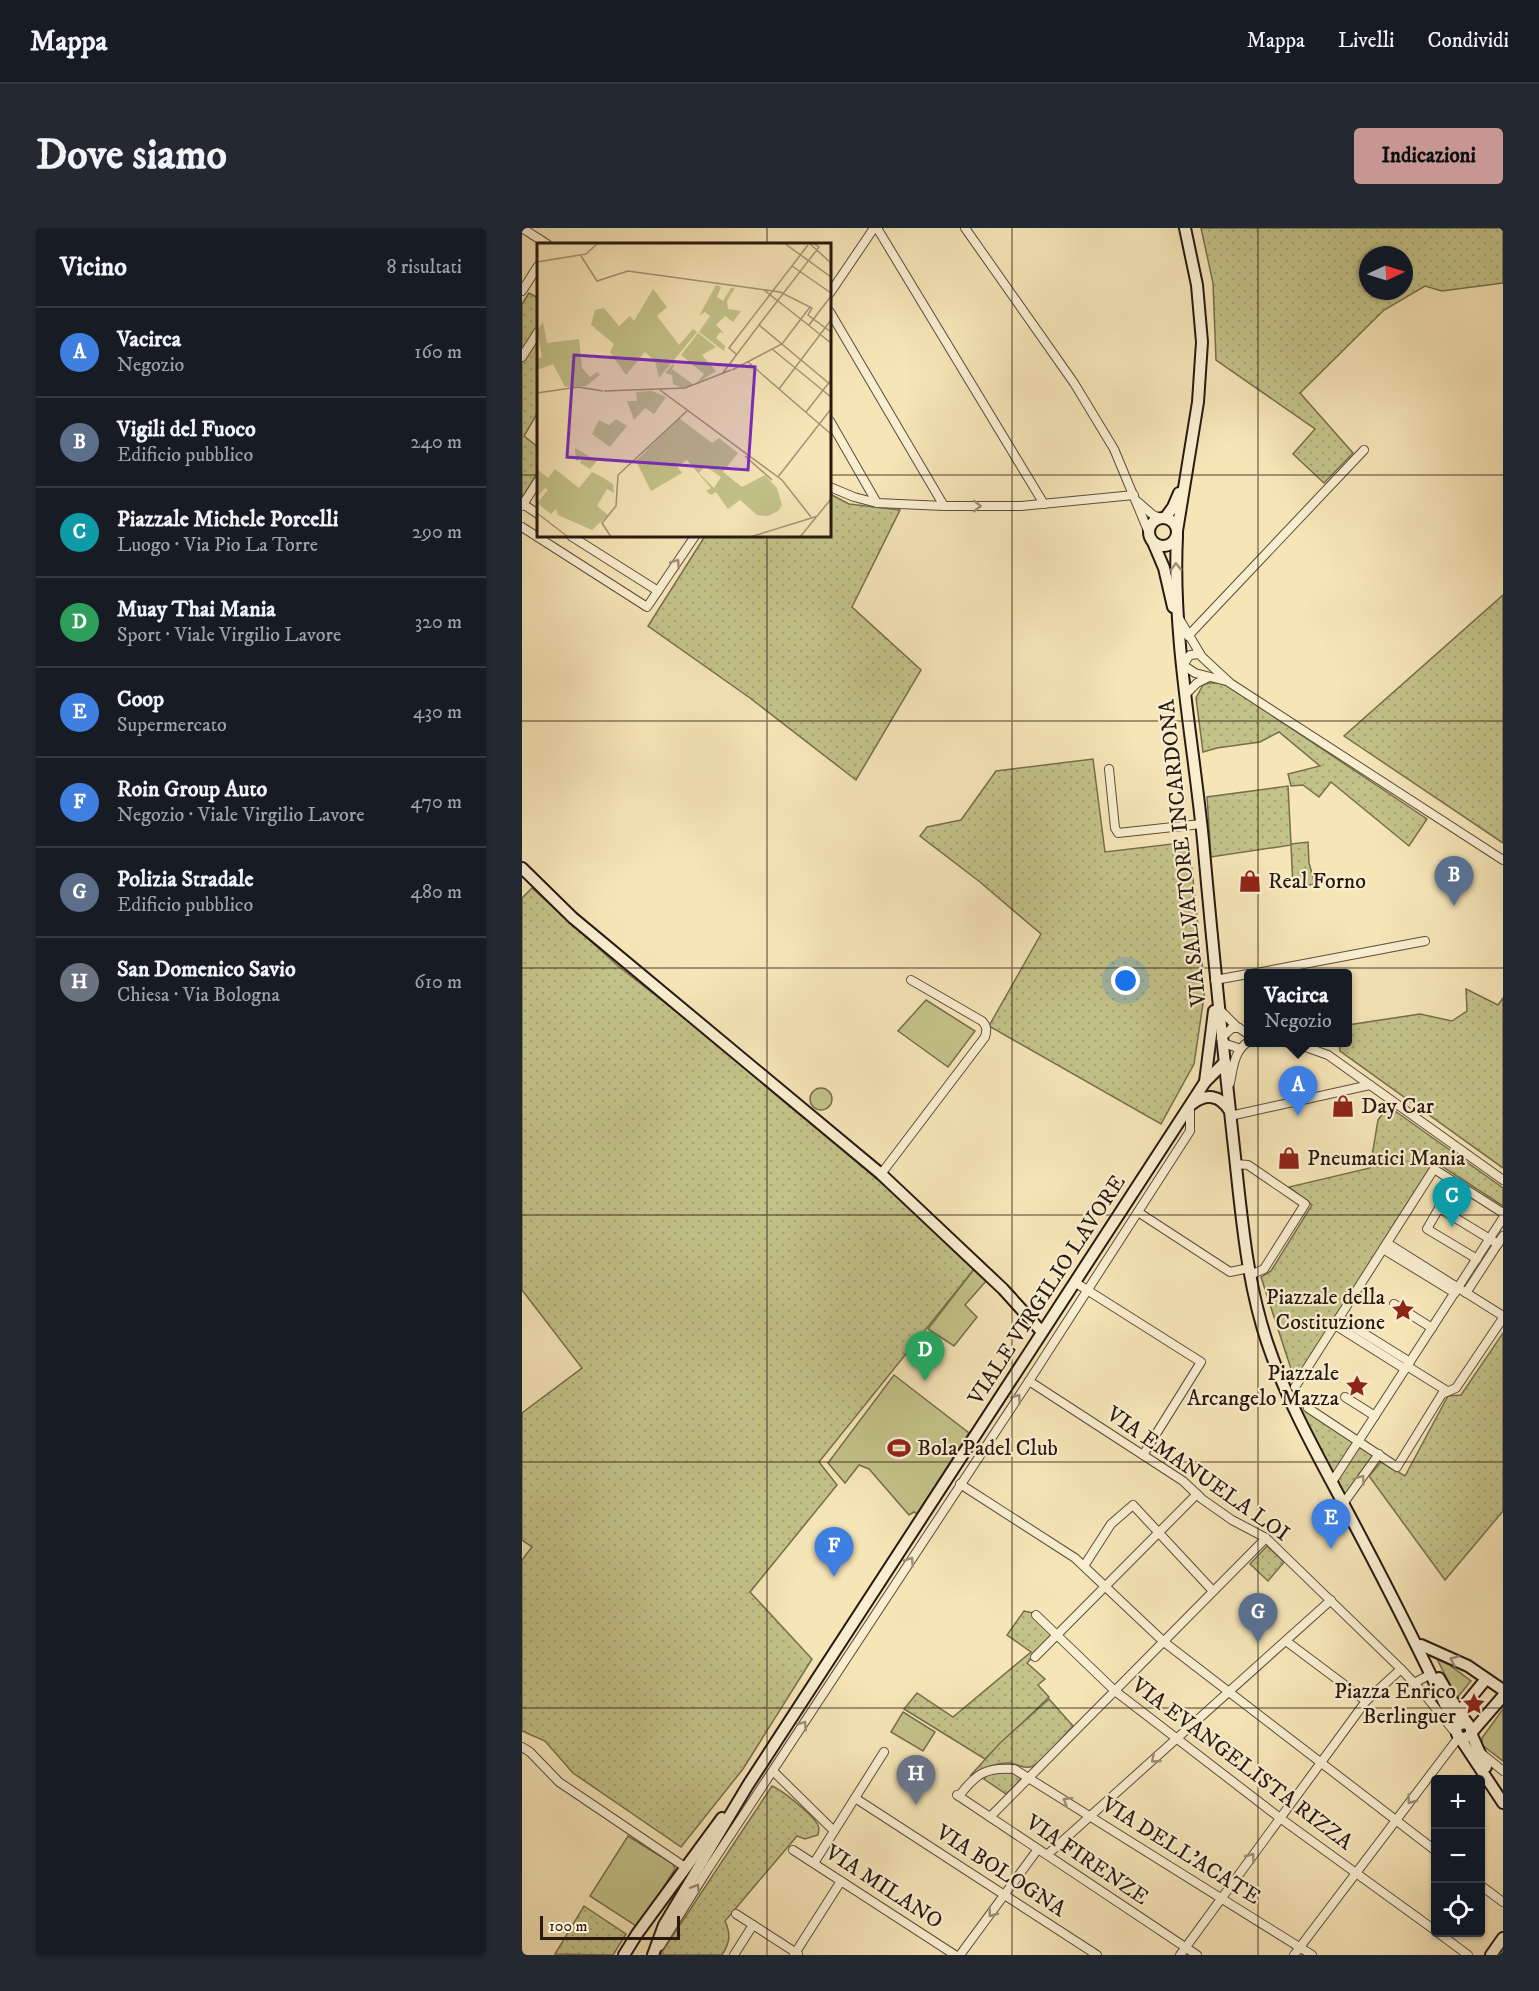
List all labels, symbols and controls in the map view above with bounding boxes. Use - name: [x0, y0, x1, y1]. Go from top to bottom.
- text: Mappa: [30, 24, 108, 59]
- text: Mappa: [1247, 28, 1305, 54]
- text: Livelli: [1338, 28, 1394, 54]
- text: Condividi: [1427, 28, 1509, 54]
- button: Indicazioni: [1354, 128, 1503, 184]
- text: Dove siamo: [36, 130, 227, 182]
- inset map: [537, 243, 831, 537]
- north arrow: [1359, 246, 1413, 300]
- text: Vicino: [60, 251, 127, 284]
- text: 8 risultati: [386, 255, 462, 280]
- text: Vacirca: [117, 326, 181, 353]
- text: A: [73, 340, 86, 365]
- text: 160 m: [414, 340, 462, 365]
- text: Negozio: [117, 353, 184, 378]
- text: Vigili del Fuoco: [117, 416, 256, 443]
- text: B: [73, 430, 86, 455]
- text: 240 m: [411, 430, 462, 455]
- text: Edificio pubblico: [117, 443, 253, 468]
- one-way arrow: [973, 500, 982, 512]
- text: Piazzale Michele Porcelli: [117, 506, 338, 533]
- text: C: [73, 520, 86, 545]
- text: 290 m: [412, 520, 462, 545]
- text: Luogo · Via Pio La Torre: [117, 533, 318, 558]
- one-way arrow: [669, 559, 680, 570]
- one-way arrow: [1170, 562, 1182, 571]
- text: Muay Thai Mania: [117, 596, 276, 623]
- text: D: [72, 610, 87, 635]
- text: 320 m: [415, 610, 462, 635]
- text: Sport · Viale Virgilio Lavore: [117, 623, 341, 648]
- text: Coop: [117, 686, 164, 713]
- street label: VIA SALVATORE INCARDONA: [1153, 697, 1213, 1009]
- text: E: [72, 700, 87, 725]
- text: 430 m: [413, 700, 462, 725]
- text: Supermercato: [117, 713, 227, 738]
- text: Roin Group Auto: [117, 776, 267, 803]
- text: F: [73, 790, 86, 815]
- text: 470 m: [411, 790, 462, 815]
- text: Negozio · Viale Virgilio Lavore: [117, 803, 365, 828]
- pin: B: [1434, 856, 1474, 906]
- text: Polizia Stradale: [117, 866, 254, 893]
- shop icon: Real Forno: [1237, 868, 1263, 894]
- place label: Real Forno: [1268, 868, 1366, 895]
- text: G: [73, 880, 86, 905]
- text: 480 m: [410, 880, 462, 905]
- text: Edificio pubblico: [117, 893, 253, 918]
- text: San Domenico Savio: [117, 956, 296, 983]
- your location: [1111, 966, 1140, 995]
- popup: [1244, 969, 1352, 1047]
- text: H: [71, 970, 88, 995]
- text: 610 m: [414, 970, 462, 995]
- text: Vacirca: [1264, 982, 1328, 1009]
- text: Chiesa · Via Bologna: [117, 983, 280, 1008]
- text: Negozio: [1264, 1009, 1332, 1034]
- pin: A: [1278, 1066, 1318, 1116]
- shop icon: Day Car: [1330, 1093, 1356, 1119]
- place label: Day Car: [1361, 1093, 1435, 1120]
- shop icon: Pneumatici Mania: [1276, 1145, 1302, 1171]
- place label: Pneumatici Mania: [1307, 1145, 1466, 1172]
- street label: VIALE VIRGILIO LAVORE: [962, 1170, 1131, 1411]
- pin: C: [1432, 1178, 1472, 1227]
- place label: Piazzale della Costituzione: [1266, 1284, 1386, 1336]
- place icon: Piazzale della Costituzione: [1390, 1297, 1416, 1323]
- pin: D: [906, 1332, 944, 1381]
- place label: Piazzale Arcangelo Mazza: [1187, 1360, 1340, 1412]
- place icon: Piazzale Arcangelo Mazza: [1344, 1373, 1370, 1399]
- one-way arrow: [1010, 1394, 1021, 1405]
- street label: VIA EMANUELA LOI: [1100, 1400, 1295, 1547]
- sports icon: Bola Padel Club: [886, 1435, 912, 1461]
- place label: Bola Padel Club: [917, 1435, 1058, 1462]
- one-way arrow: [1354, 1475, 1365, 1486]
- pin: E: [1312, 1500, 1350, 1549]
- pin: F: [814, 1528, 854, 1577]
- one-way arrow: [903, 1557, 914, 1568]
- pin: G: [1238, 1594, 1278, 1643]
- one-way arrow: [1450, 1655, 1461, 1667]
- street label: VIA EVANGELISTA RIZZA: [1125, 1671, 1359, 1857]
- place label: Piazza Enrico Berlinguer: [1334, 1678, 1457, 1730]
- place icon: Piazza Enrico Berlinguer: [1461, 1691, 1487, 1717]
- one-way arrow: [796, 1720, 807, 1731]
- one-way arrow: [1151, 1752, 1162, 1763]
- pin: H: [896, 1756, 936, 1805]
- map controls: [1431, 1775, 1485, 1937]
- button: +: [1431, 1775, 1485, 1829]
- street label: VIA DELL'ACATE: [1096, 1791, 1266, 1911]
- one-way arrow: [1407, 1794, 1418, 1805]
- one-way arrow: [1063, 1797, 1074, 1808]
- street label: VIA FIRENZE: [1020, 1808, 1154, 1911]
- street label: VIA BOLOGNA: [930, 1818, 1072, 1924]
- button: −: [1431, 1829, 1485, 1883]
- street label: VIA MILANO: [819, 1838, 948, 1935]
- one-way arrow: [1244, 1852, 1255, 1863]
- one-way arrow: [689, 1883, 700, 1894]
- button: locate: [1431, 1883, 1485, 1937]
- one-way arrow: [988, 1907, 999, 1918]
- scale bar: [540, 1913, 680, 1940]
- text: 100 m: [549, 1916, 588, 1936]

